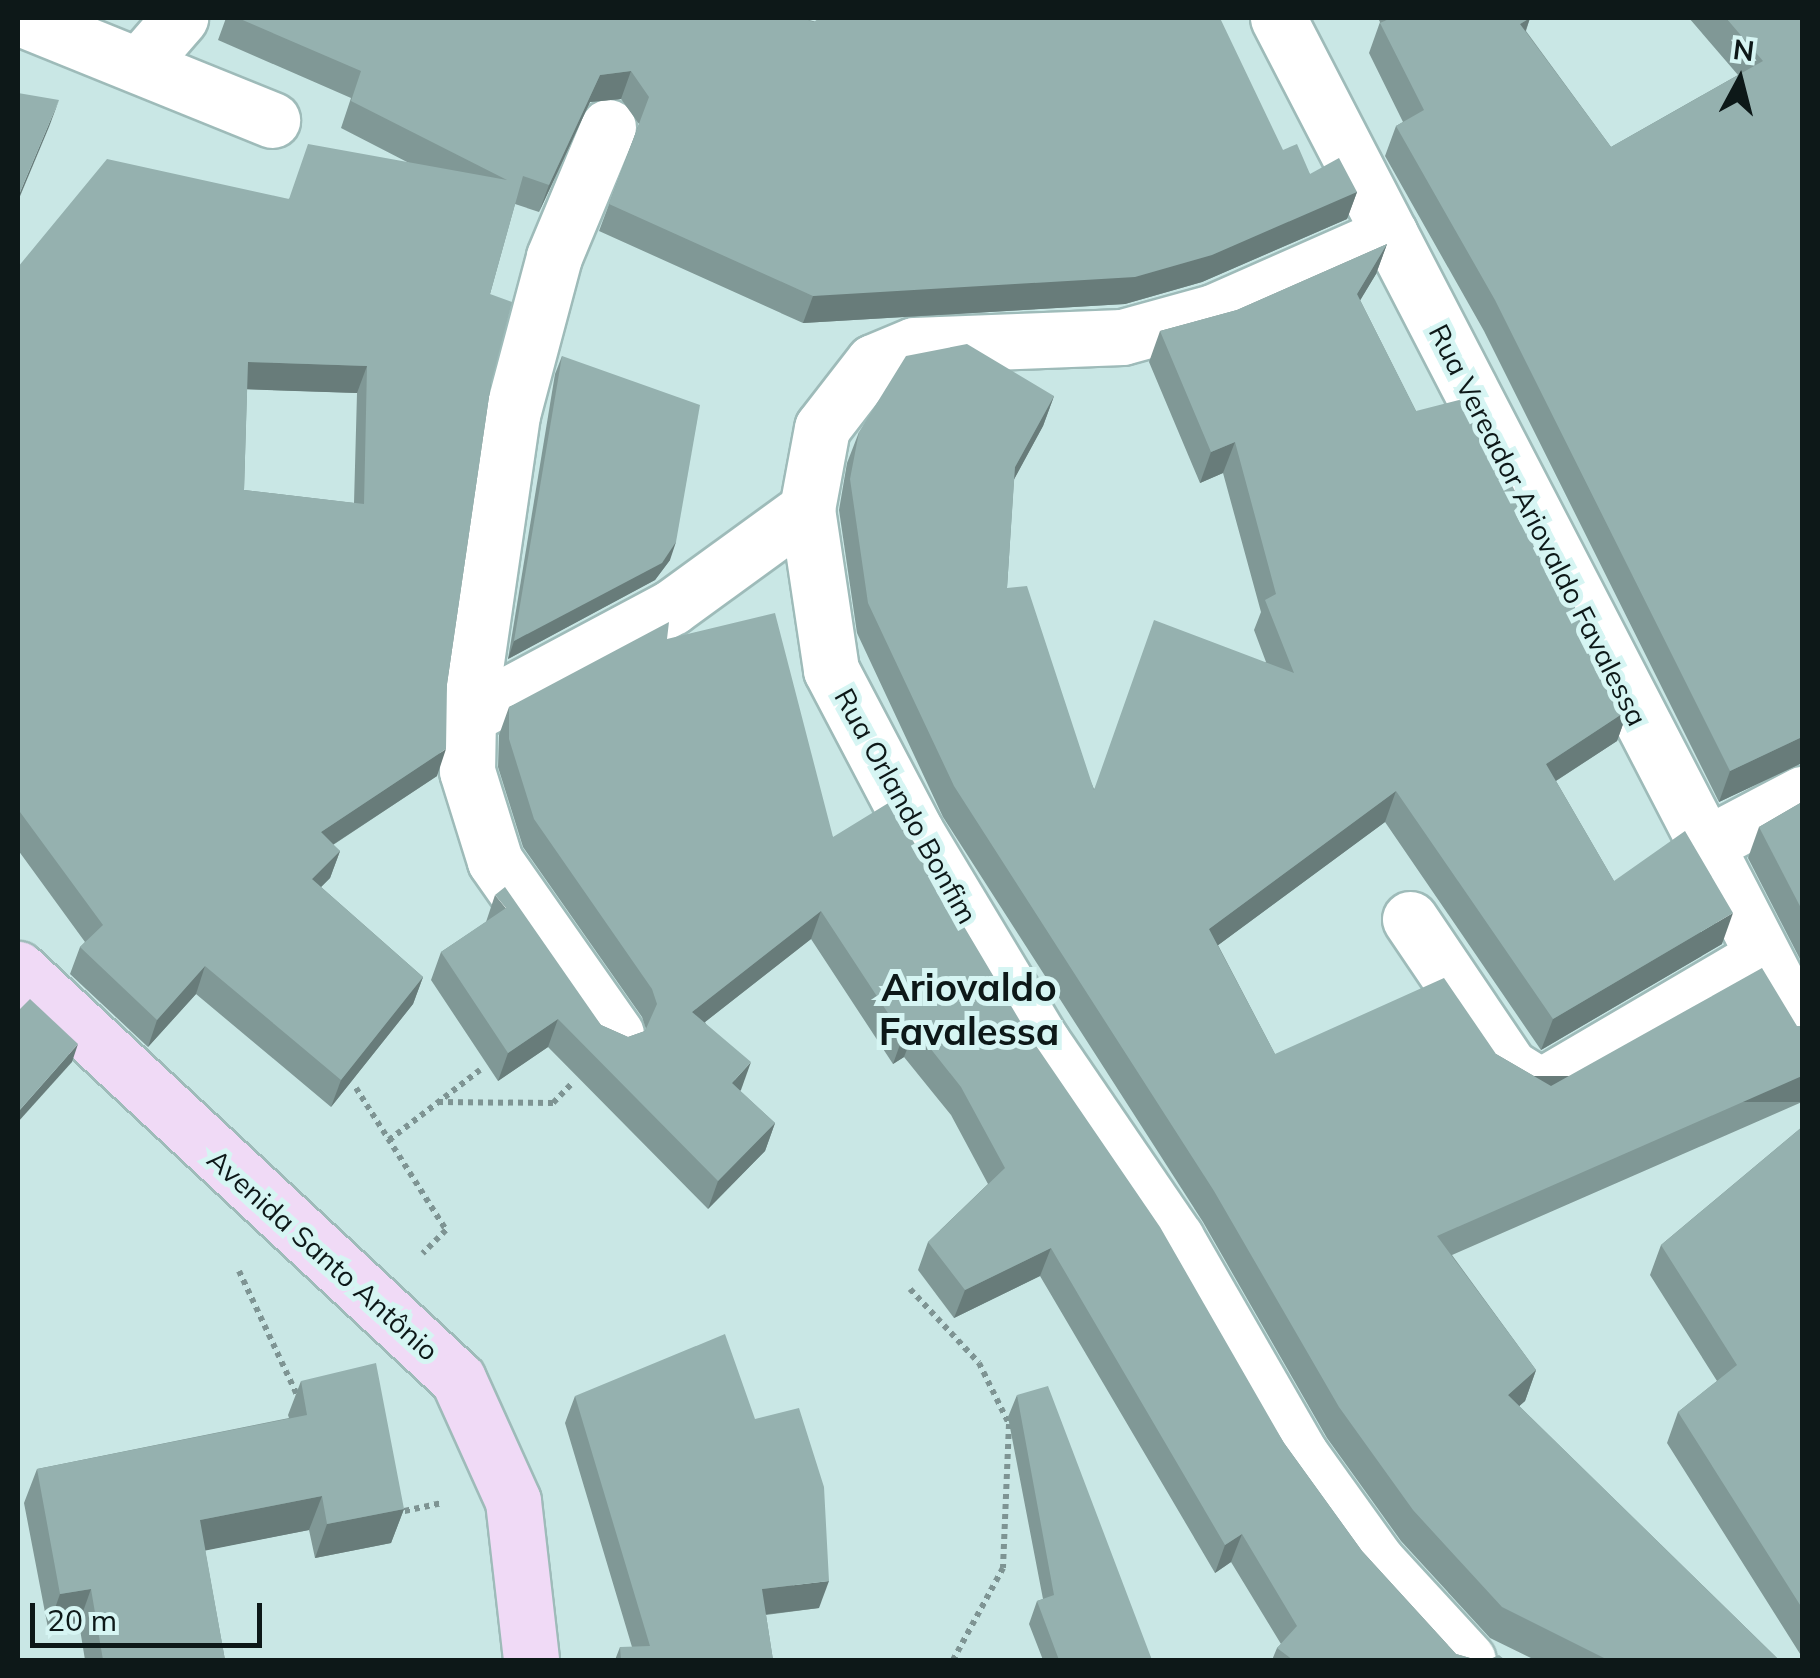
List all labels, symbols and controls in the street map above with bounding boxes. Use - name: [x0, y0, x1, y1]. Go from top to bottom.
- north arrow: [1690, 30, 1790, 130]
- text: N: [1731, 31, 1756, 68]
- street label: Rua Vereador Ariovaldo Favalessa: [1422, 319, 1654, 731]
- street label: Rua Orlando Bonfim: [827, 683, 985, 929]
- district label: Ariovaldo Favalessa: [879, 965, 1059, 1054]
- street label: Avenida Santo Antônio: [201, 1142, 445, 1368]
- scale bar: [35, 1583, 268, 1645]
- text: 20 m: [47, 1601, 117, 1639]

